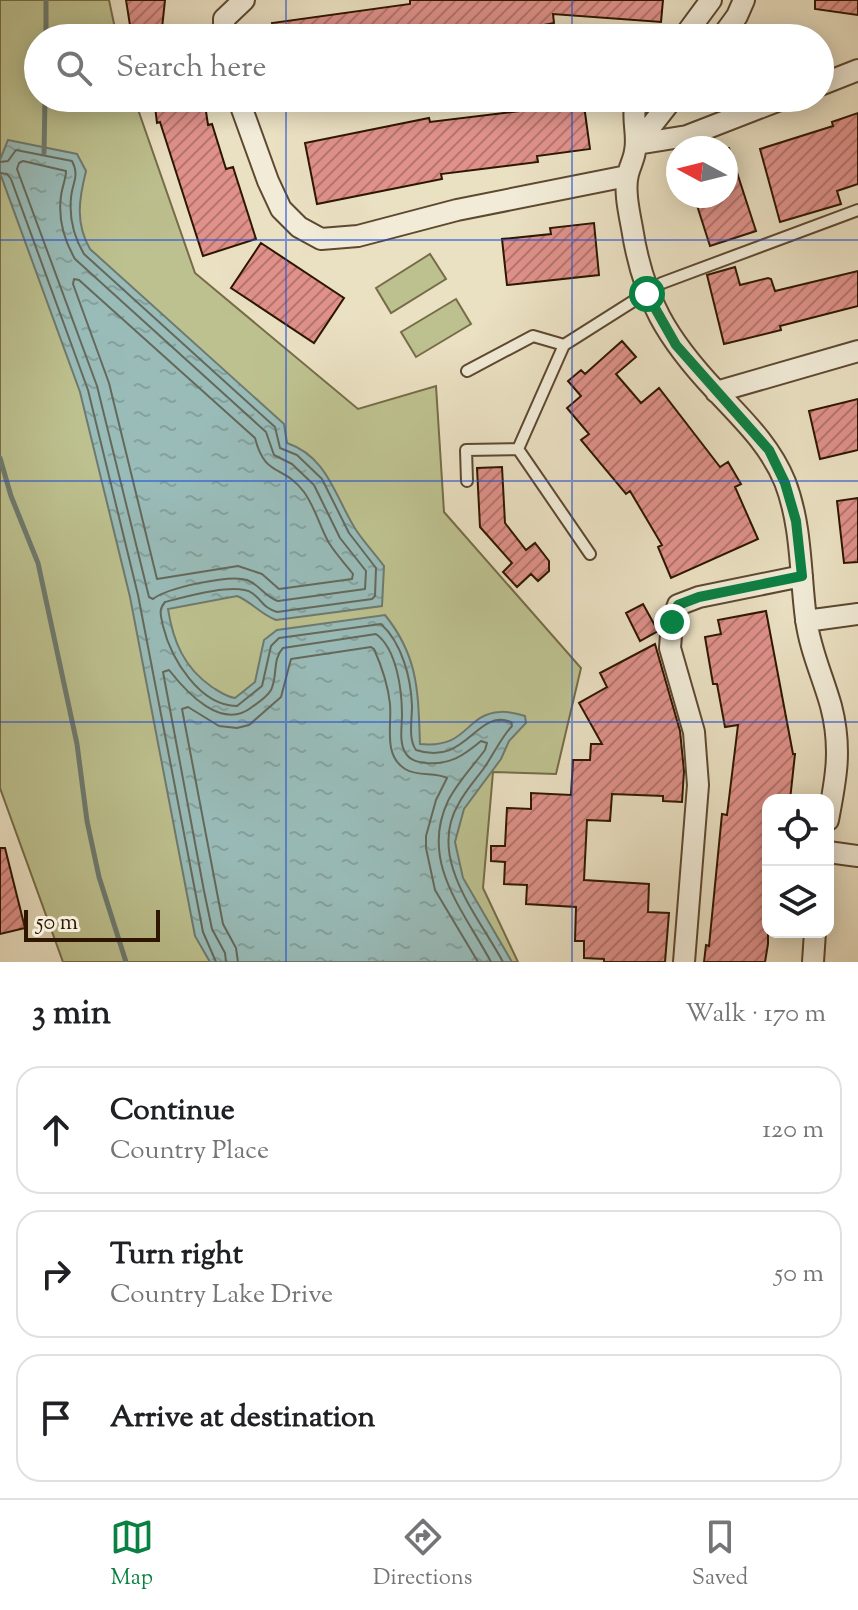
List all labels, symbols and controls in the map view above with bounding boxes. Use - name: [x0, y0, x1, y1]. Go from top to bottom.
- search box: [24, 24, 834, 112]
- icon: search: [52, 46, 96, 90]
- text: Search here: [116, 47, 266, 90]
- north arrow: [666, 136, 738, 208]
- route start: [629, 276, 665, 312]
- route end: [654, 604, 690, 640]
- map controls: [762, 794, 834, 938]
- button: locate: [762, 794, 834, 866]
- button: layers: [762, 866, 834, 938]
- scale bar: [24, 906, 160, 942]
- text: 50 m: [36, 908, 78, 940]
- text: 3 min: [32, 990, 111, 1039]
- text: Walk · 170 m: [685, 996, 826, 1033]
- text: Continue: [110, 1090, 235, 1133]
- icon: ahead: [34, 1108, 78, 1152]
- text: 120 m: [762, 1112, 824, 1149]
- text: Country Place: [110, 1133, 269, 1170]
- text: Turn right: [110, 1234, 243, 1277]
- icon: right: [34, 1252, 78, 1296]
- text: 50 m: [774, 1256, 824, 1293]
- text: Country Lake Drive: [110, 1277, 333, 1314]
- icon: arrive: [34, 1396, 78, 1440]
- text: Arrive at destination: [110, 1397, 375, 1440]
- tab: Map: [110, 1515, 154, 1595]
- tab: Directions: [373, 1515, 472, 1595]
- tab: Saved: [692, 1515, 748, 1595]

